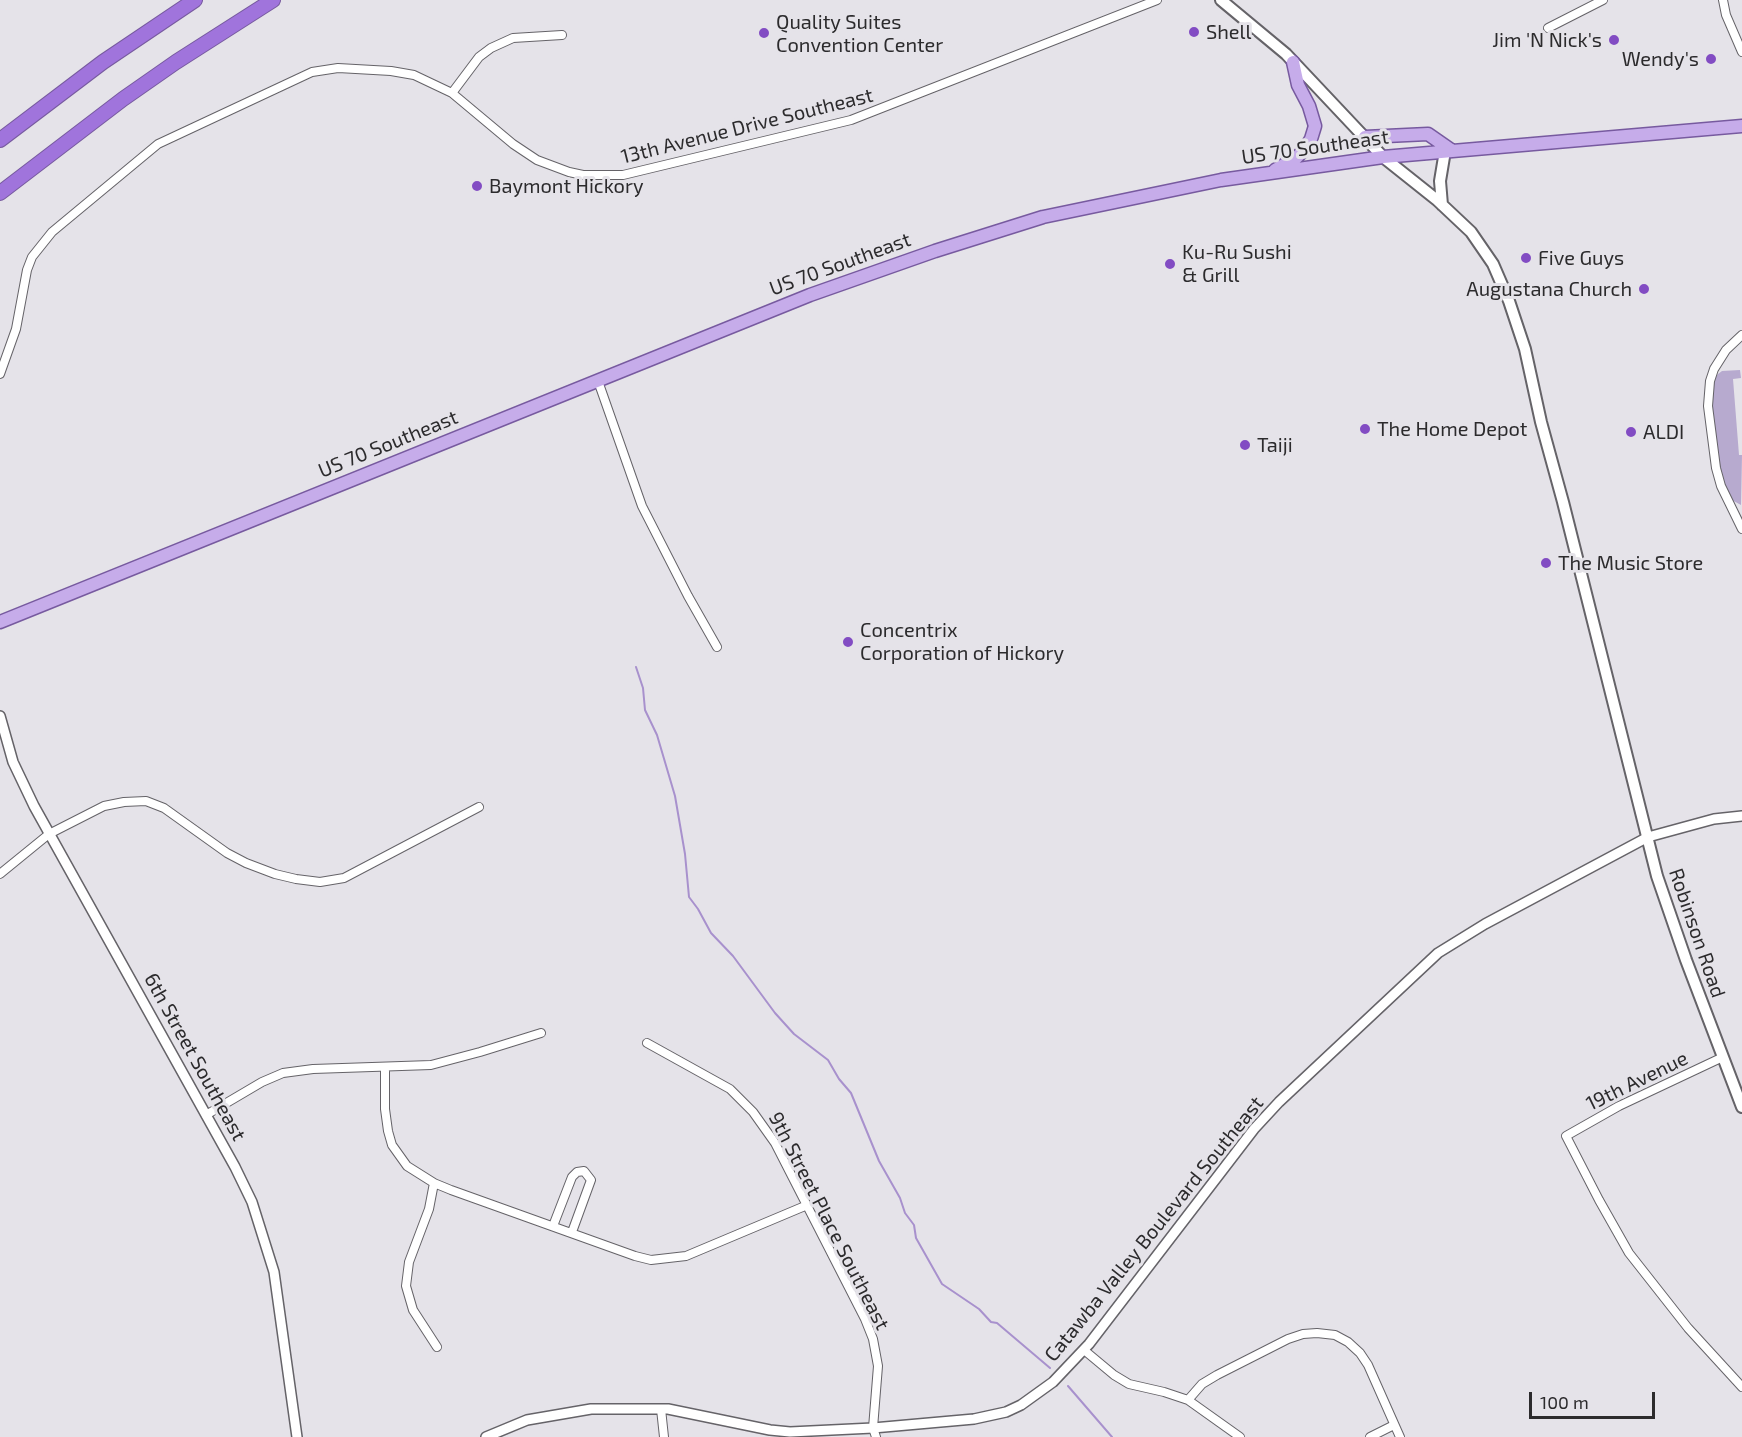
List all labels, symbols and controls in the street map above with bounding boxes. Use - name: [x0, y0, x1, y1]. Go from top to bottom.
- place label: Quality Suites Convention Center: [776, 10, 943, 57]
- place label: Shell: [1206, 20, 1251, 44]
- marker: Shell: [1187, 25, 1201, 39]
- marker: Quality Suites Convention Center: [757, 26, 771, 40]
- place label: Jim 'N Nick's: [1492, 28, 1602, 52]
- marker: Jim 'N Nick's: [1607, 33, 1621, 47]
- place label: Wendy's: [1622, 47, 1699, 71]
- marker: Wendy's: [1704, 52, 1718, 66]
- street label: 13th Avenue Drive Southeast: [618, 83, 876, 169]
- street label: US 70 Southeast: [1240, 125, 1390, 169]
- place label: Baymont Hickory: [489, 174, 643, 198]
- marker: Baymont Hickory: [470, 179, 484, 193]
- street label: US 70 Southeast: [766, 227, 914, 301]
- place label: Ku-Ru Sushi & Grill: [1182, 240, 1292, 287]
- place label: Five Guys: [1538, 246, 1624, 270]
- marker: Five Guys: [1519, 251, 1533, 265]
- marker: Ku-Ru Sushi & Grill: [1163, 257, 1177, 271]
- place label: Augustana Church: [1466, 277, 1632, 301]
- marker: Augustana Church: [1637, 282, 1651, 296]
- street label: US 70 Southeast: [315, 405, 461, 483]
- place label: The Home Depot: [1377, 417, 1527, 441]
- place label: ALDI: [1643, 420, 1684, 444]
- marker: The Home Depot: [1358, 422, 1372, 436]
- marker: ALDI: [1624, 425, 1638, 439]
- place label: Taiji: [1257, 433, 1293, 457]
- marker: Taiji: [1238, 438, 1252, 452]
- place label: The Music Store: [1558, 551, 1703, 575]
- marker: The Music Store: [1539, 556, 1553, 570]
- place label: Concentrix Corporation of Hickory: [860, 618, 1064, 665]
- marker: Concentrix Corporation of Hickory: [841, 635, 855, 649]
- street label: Robinson Road: [1664, 865, 1730, 1001]
- street label: 6th Street Southeast: [139, 969, 251, 1145]
- street label: 19th Avenue: [1582, 1046, 1692, 1116]
- street label: Catawba Valley Boulevard Southeast: [1040, 1092, 1268, 1366]
- street label: 9th Street Place Southeast: [764, 1108, 894, 1334]
- scale bar: [1532, 1380, 1658, 1418]
- text: 100 m: [1540, 1391, 1589, 1413]

